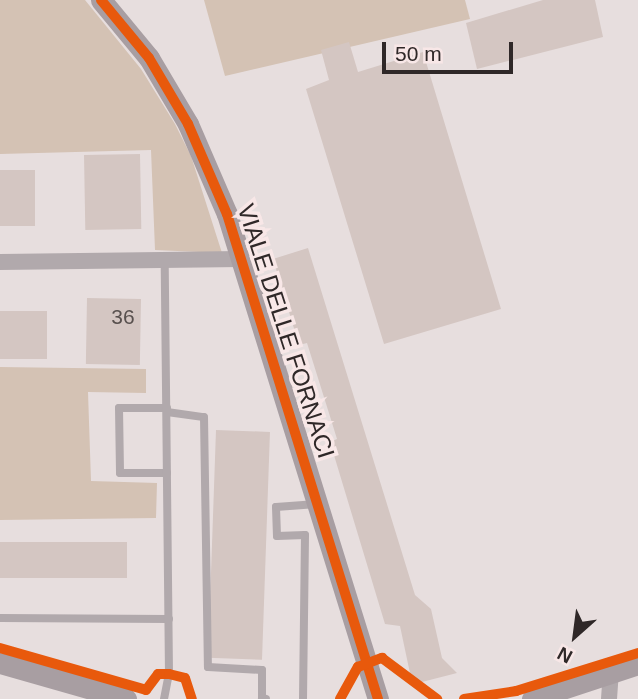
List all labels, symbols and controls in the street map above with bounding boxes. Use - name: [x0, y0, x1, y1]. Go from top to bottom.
- scale bar: [386, 28, 517, 72]
- text: 50 m: [395, 42, 442, 65]
- street label: VIALE DELLE FORNACI: [231, 200, 341, 462]
- house number: 36: [111, 304, 135, 330]
- north arrow: [540, 601, 610, 671]
- text: N: [554, 642, 576, 667]

